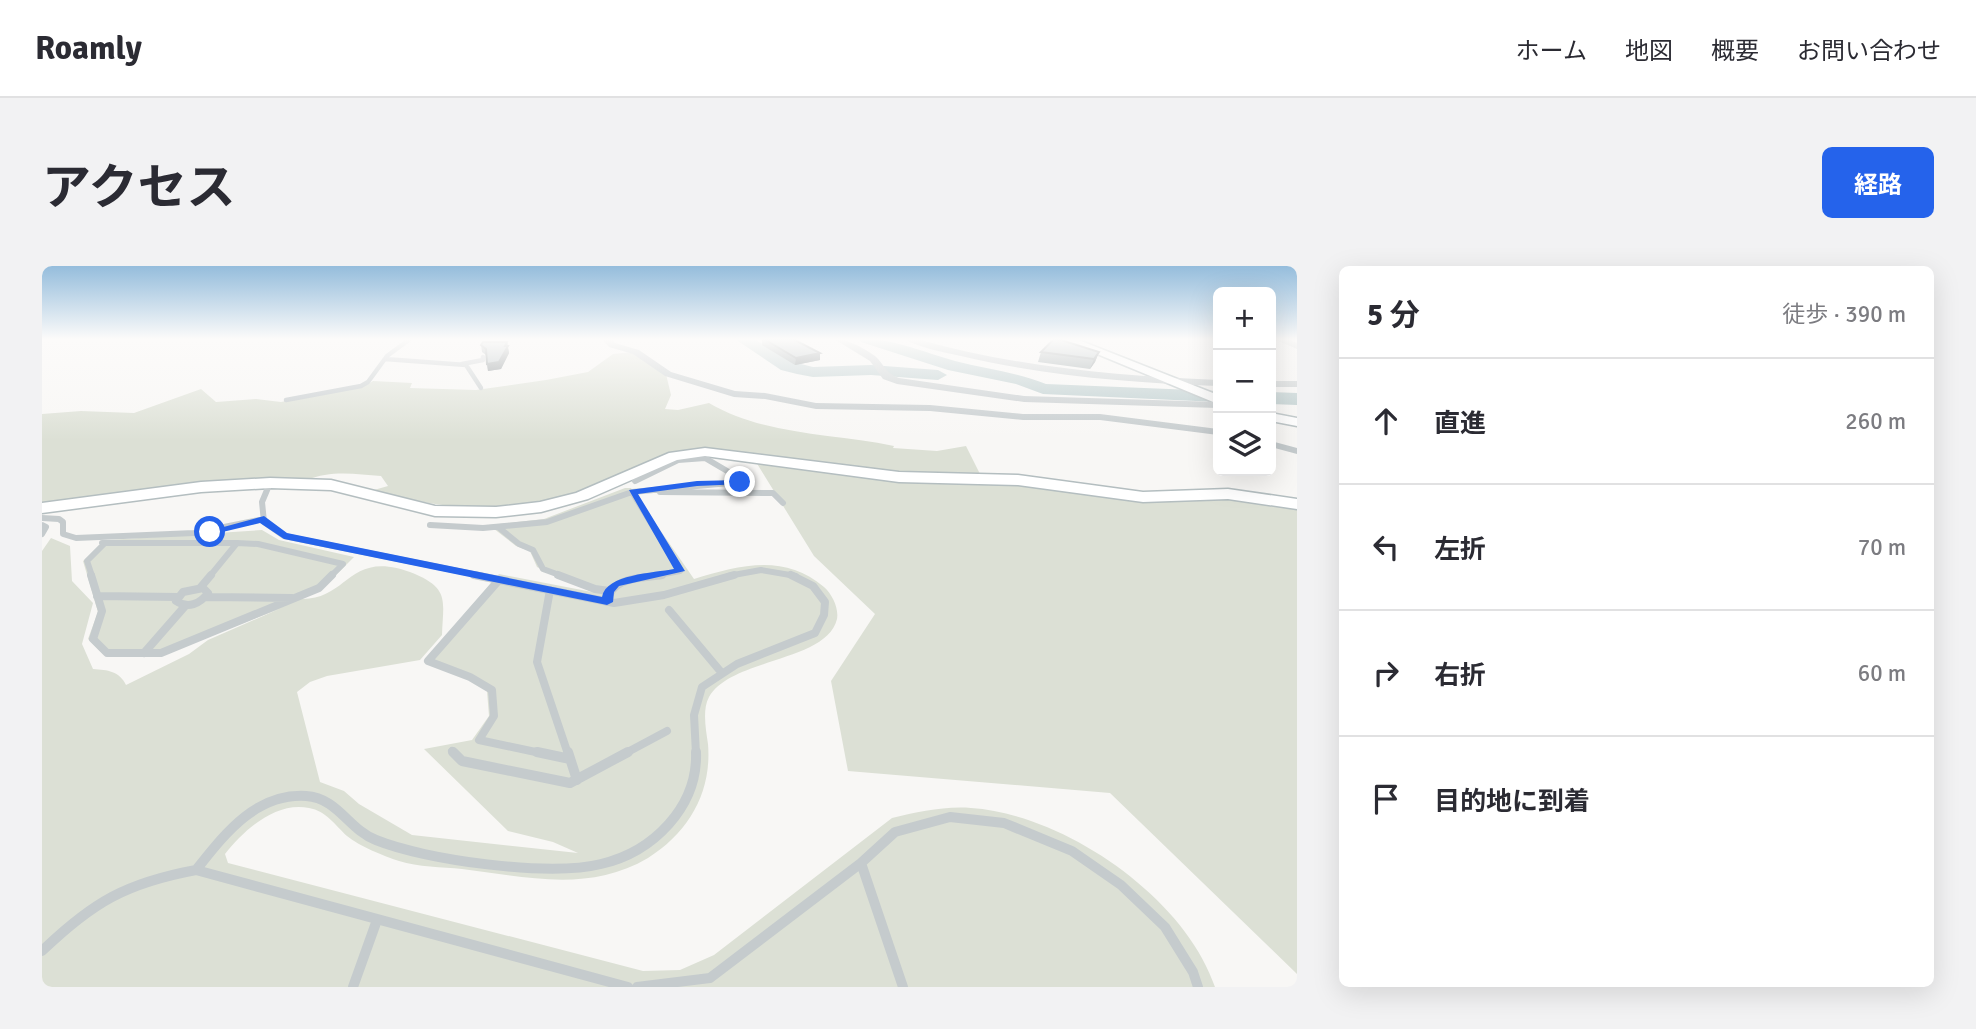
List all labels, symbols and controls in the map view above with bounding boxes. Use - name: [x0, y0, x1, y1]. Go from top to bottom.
- text: Roamly: [35, 28, 142, 69]
- text: ホーム: [1516, 36, 1587, 66]
- text: 地図: [1625, 36, 1673, 66]
- text: 概要: [1711, 36, 1759, 66]
- text: お問い合わせ: [1797, 36, 1941, 66]
- button: 経路: [1822, 147, 1934, 218]
- text: アクセス: [42, 158, 236, 218]
- map controls: [1213, 287, 1276, 476]
- button: +: [1213, 287, 1276, 350]
- text: 5 分: [1367, 297, 1420, 334]
- text: 徒歩 · 390 m: [1782, 300, 1906, 329]
- button: −: [1213, 350, 1276, 413]
- icon: ahead: [1367, 402, 1405, 440]
- text: 260 m: [1845, 407, 1906, 436]
- text: 直進: [1434, 408, 1486, 440]
- button: layers: [1213, 413, 1276, 476]
- route end: [724, 466, 755, 497]
- route start: [194, 516, 225, 547]
- icon: left: [1367, 528, 1405, 566]
- text: 70 m: [1858, 533, 1906, 562]
- text: 左折: [1434, 534, 1486, 566]
- icon: right: [1367, 654, 1405, 692]
- text: 60 m: [1858, 659, 1906, 688]
- text: 右折: [1434, 660, 1486, 692]
- icon: arrive: [1367, 780, 1405, 818]
- text: 目的地に到着: [1434, 786, 1590, 818]

